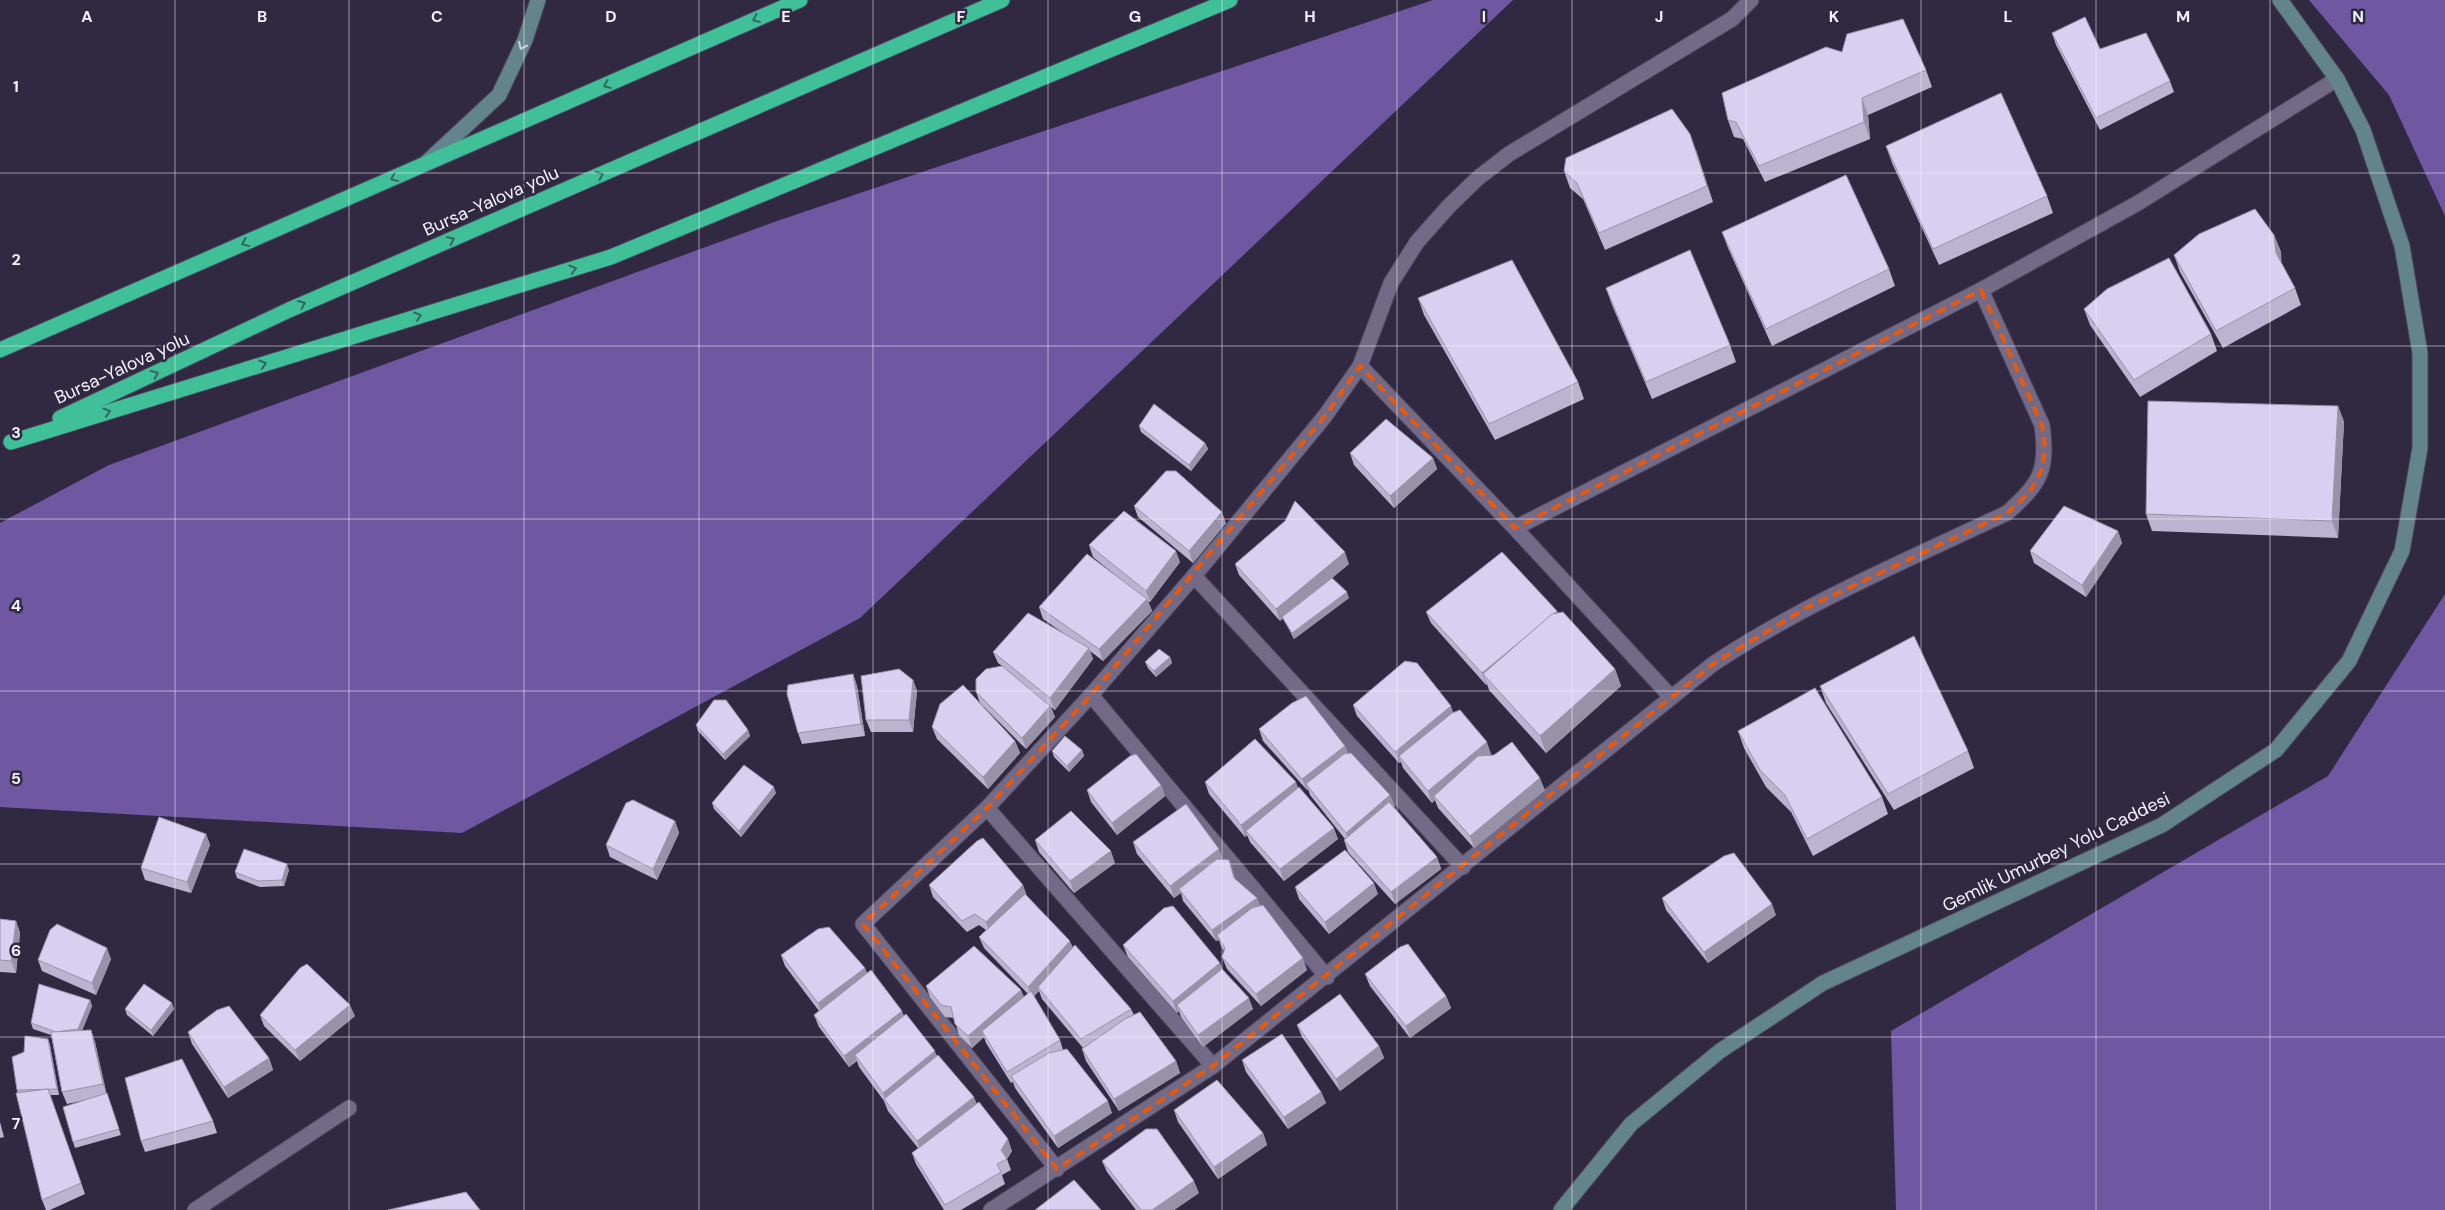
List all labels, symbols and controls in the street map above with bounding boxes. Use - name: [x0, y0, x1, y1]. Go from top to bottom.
- text: A: [81, 6, 93, 27]
- text: B: [257, 6, 267, 27]
- text: C: [431, 6, 443, 27]
- text: D: [605, 6, 617, 27]
- text: E: [781, 6, 791, 27]
- text: F: [957, 6, 966, 27]
- text: G: [1129, 6, 1141, 27]
- text: H: [1304, 6, 1316, 27]
- text: I: [1482, 6, 1486, 27]
- text: J: [1655, 6, 1663, 27]
- text: K: [1829, 6, 1840, 27]
- text: L: [2004, 6, 2013, 27]
- text: M: [2176, 6, 2190, 27]
- text: N: [2352, 6, 2364, 27]
- one-way arrow: [752, 13, 761, 24]
- one-way arrow: [518, 41, 529, 50]
- text: 1: [13, 76, 19, 97]
- one-way arrow: [603, 78, 612, 89]
- street label: Bursa-Yalova yolu: [419, 160, 563, 242]
- one-way arrow: [595, 170, 604, 181]
- one-way arrow: [390, 171, 399, 182]
- one-way arrow: [446, 235, 455, 246]
- one-way arrow: [241, 236, 250, 247]
- text: 2: [11, 249, 21, 270]
- one-way arrow: [569, 264, 577, 274]
- one-way arrow: [297, 300, 306, 311]
- one-way arrow: [413, 312, 422, 322]
- street label: Bursa-Yalova yolu: [51, 326, 193, 410]
- one-way arrow: [258, 360, 266, 370]
- one-way arrow: [150, 369, 159, 380]
- one-way arrow: [103, 408, 111, 418]
- text: 3: [11, 422, 21, 443]
- text: 4: [11, 595, 21, 616]
- text: 5: [11, 768, 21, 789]
- street label: Gemlik Umurbey Yolu Caddesi: [1938, 786, 2174, 918]
- text: 6: [11, 940, 21, 961]
- text: 7: [12, 1113, 21, 1134]

